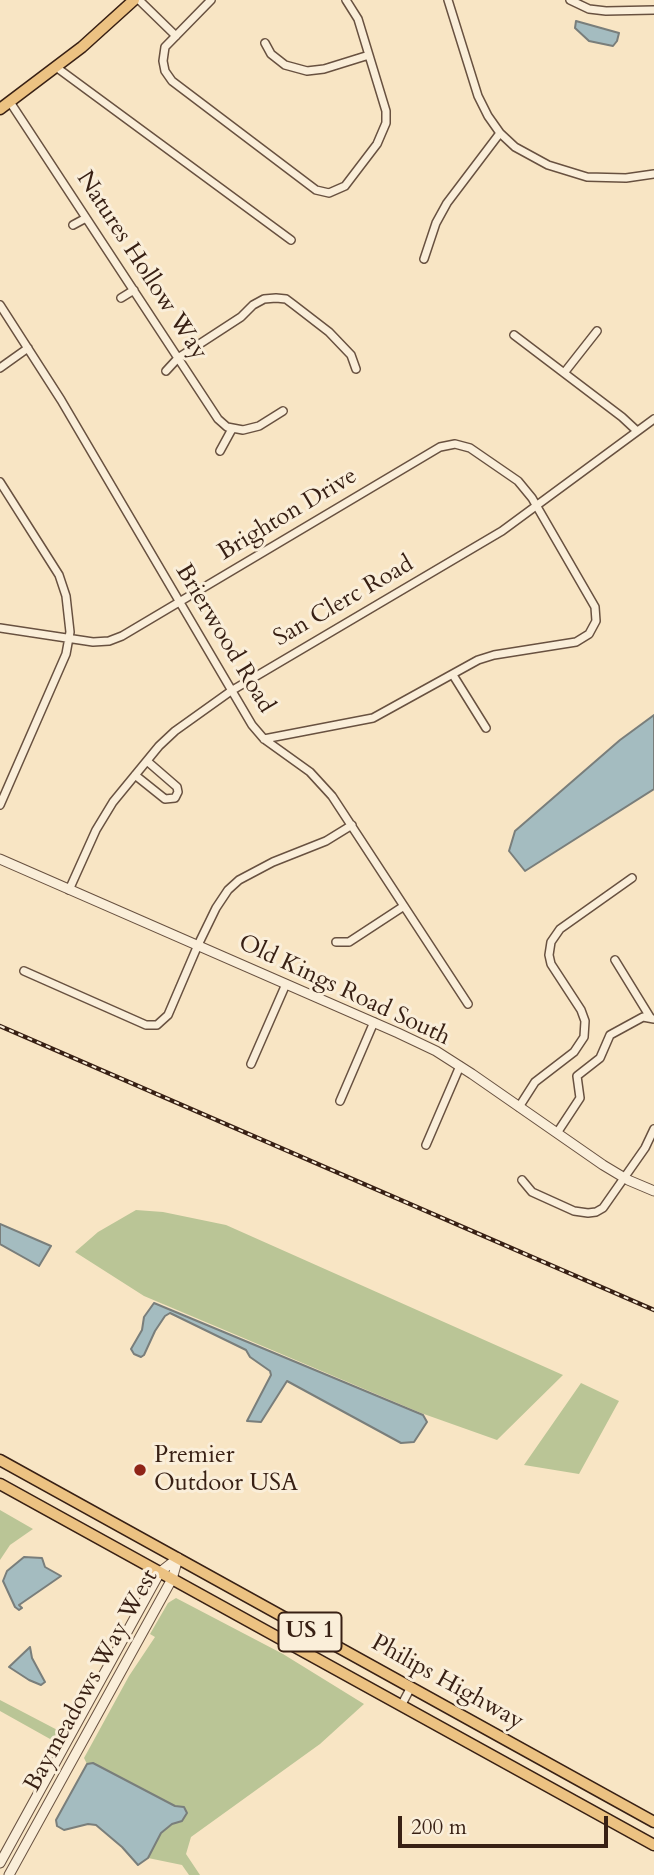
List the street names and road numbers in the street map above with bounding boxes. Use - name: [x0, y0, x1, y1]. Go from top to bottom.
- street label: Natures Hollow Way: [69, 166, 213, 366]
- street label: Brighton Drive: [213, 462, 363, 568]
- street label: San Clerc Road: [269, 550, 419, 654]
- street label: Brierwood Road: [168, 559, 280, 719]
- street label: Old Kings Road South: [234, 929, 454, 1053]
- street label: Baymeadows Way West: [19, 1565, 165, 1797]
- road number: US 1: [278, 1612, 342, 1652]
- street label: Philips Highway: [366, 1629, 528, 1737]

